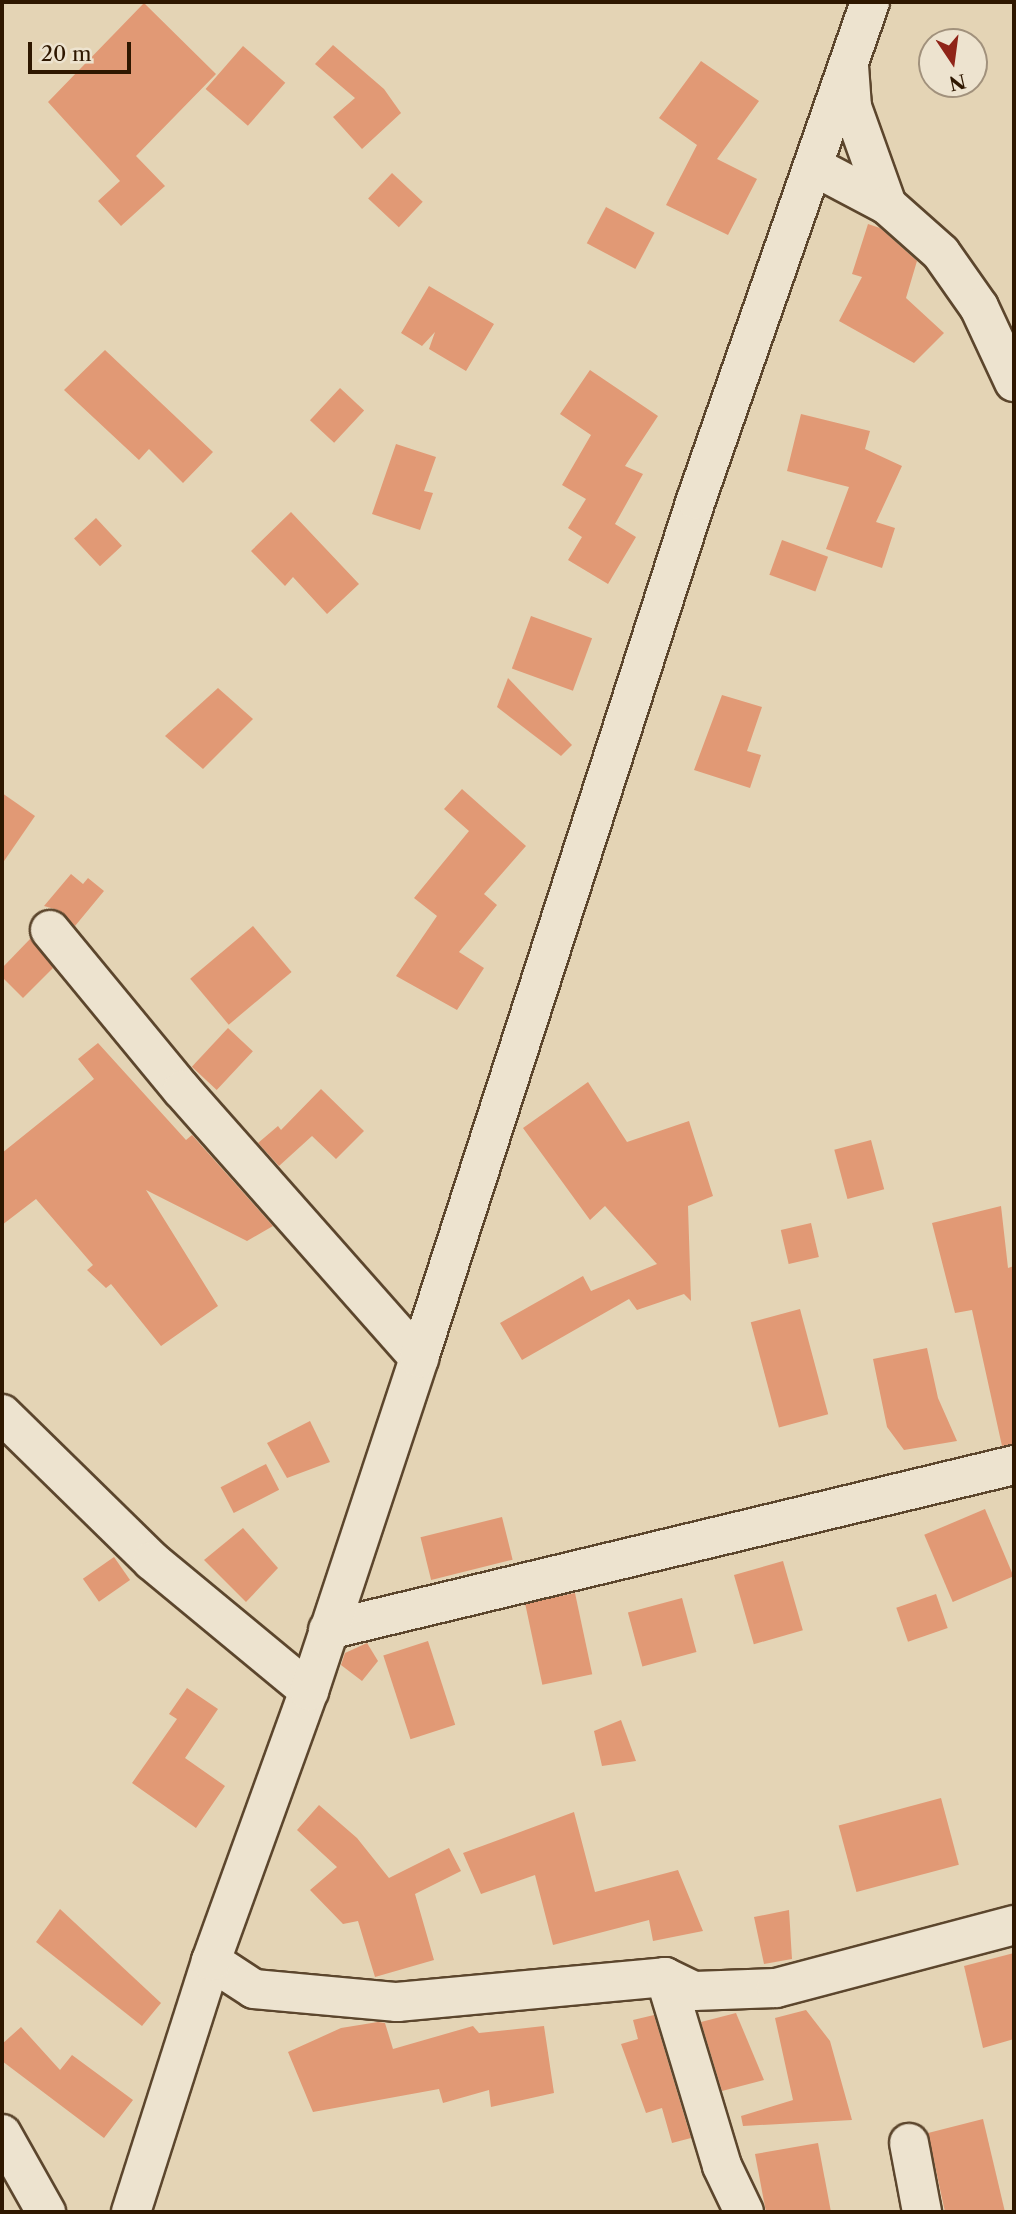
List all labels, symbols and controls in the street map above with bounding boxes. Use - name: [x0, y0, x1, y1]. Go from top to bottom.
- scale bar: [32, 28, 135, 72]
- north arrow: [918, 28, 988, 98]
- text: 20 m: [41, 41, 92, 66]
- text: N: [947, 69, 968, 95]

